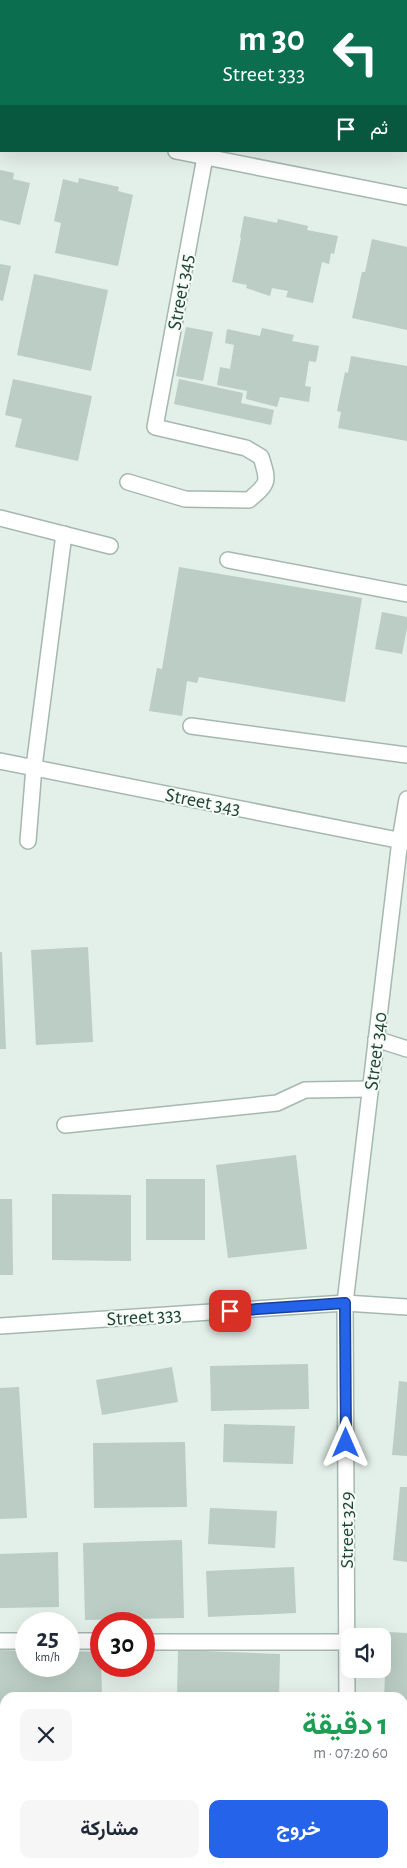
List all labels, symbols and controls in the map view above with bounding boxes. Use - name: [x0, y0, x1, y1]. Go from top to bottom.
- icon: left: [323, 20, 388, 85]
- text: 30 m: [238, 22, 305, 57]
- text: Street 333: [222, 63, 305, 85]
- icon: arrive: [332, 115, 360, 143]
- text: ثم: [370, 119, 388, 138]
- street label: Street 345: [164, 253, 197, 332]
- street label: Street 343: [163, 785, 242, 819]
- street label: Street 340: [361, 1011, 391, 1091]
- pin: [209, 1290, 251, 1332]
- icon: arrive: [216, 1297, 244, 1325]
- street label: Street 333: [106, 1304, 182, 1330]
- position arrow: [319, 1416, 371, 1468]
- street label: Street 329: [337, 1491, 357, 1569]
- speed limit sign: 30: [90, 1612, 155, 1677]
- text: 25: [36, 1626, 59, 1651]
- map controls: [341, 1628, 391, 1678]
- button: sound: [341, 1628, 391, 1678]
- text: km/h: [35, 1651, 60, 1663]
- button: close: [20, 1709, 72, 1761]
- text: 1 دقيقة: [302, 1710, 388, 1740]
- text: 60 m · 07:20: [313, 1745, 388, 1761]
- button: مشاركة: [20, 1800, 199, 1858]
- button: خروج: [209, 1800, 388, 1858]

